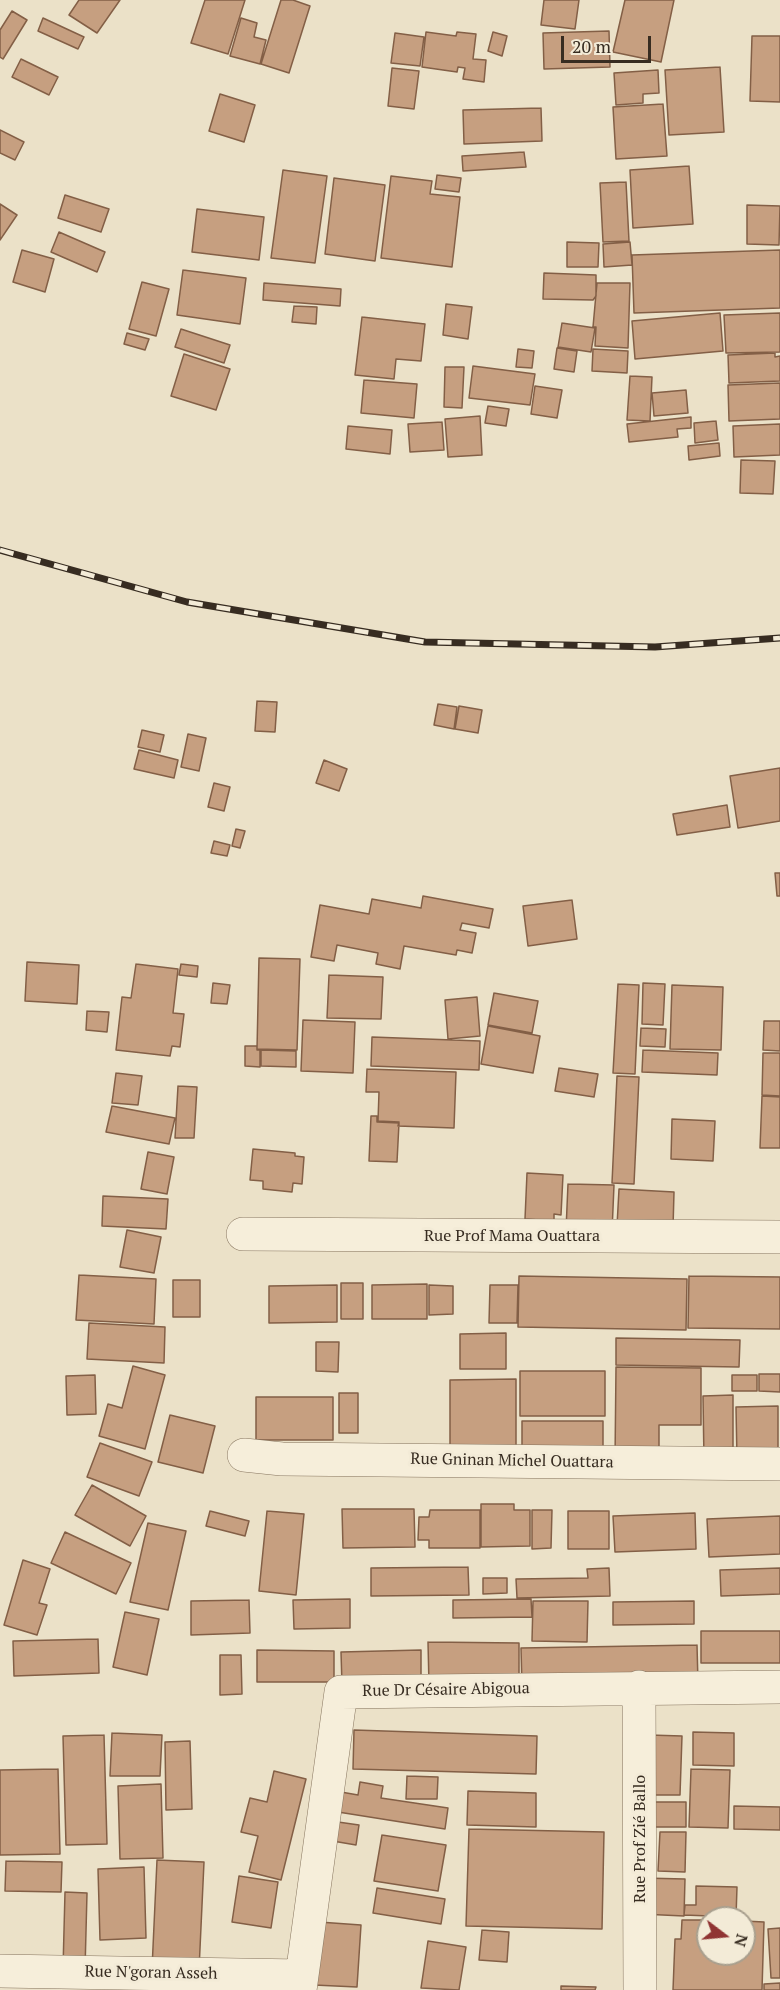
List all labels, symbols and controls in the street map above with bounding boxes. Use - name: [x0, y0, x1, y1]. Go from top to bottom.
- scale bar: [564, 24, 654, 62]
- text: 20 m: [572, 34, 611, 58]
- street label: Rue Prof Mama Ouattara: [424, 1226, 600, 1246]
- street label: Rue Gninan Michel Ouattara: [410, 1450, 614, 1472]
- street label: Rue Dr Césaire Abigoua: [362, 1679, 530, 1701]
- street label: Rue Prof Zié Ballo: [630, 1775, 650, 1903]
- north arrow: [696, 1906, 756, 1966]
- text: N: [729, 1932, 754, 1949]
- street label: Rue N'goran Asseh: [84, 1962, 218, 1984]

